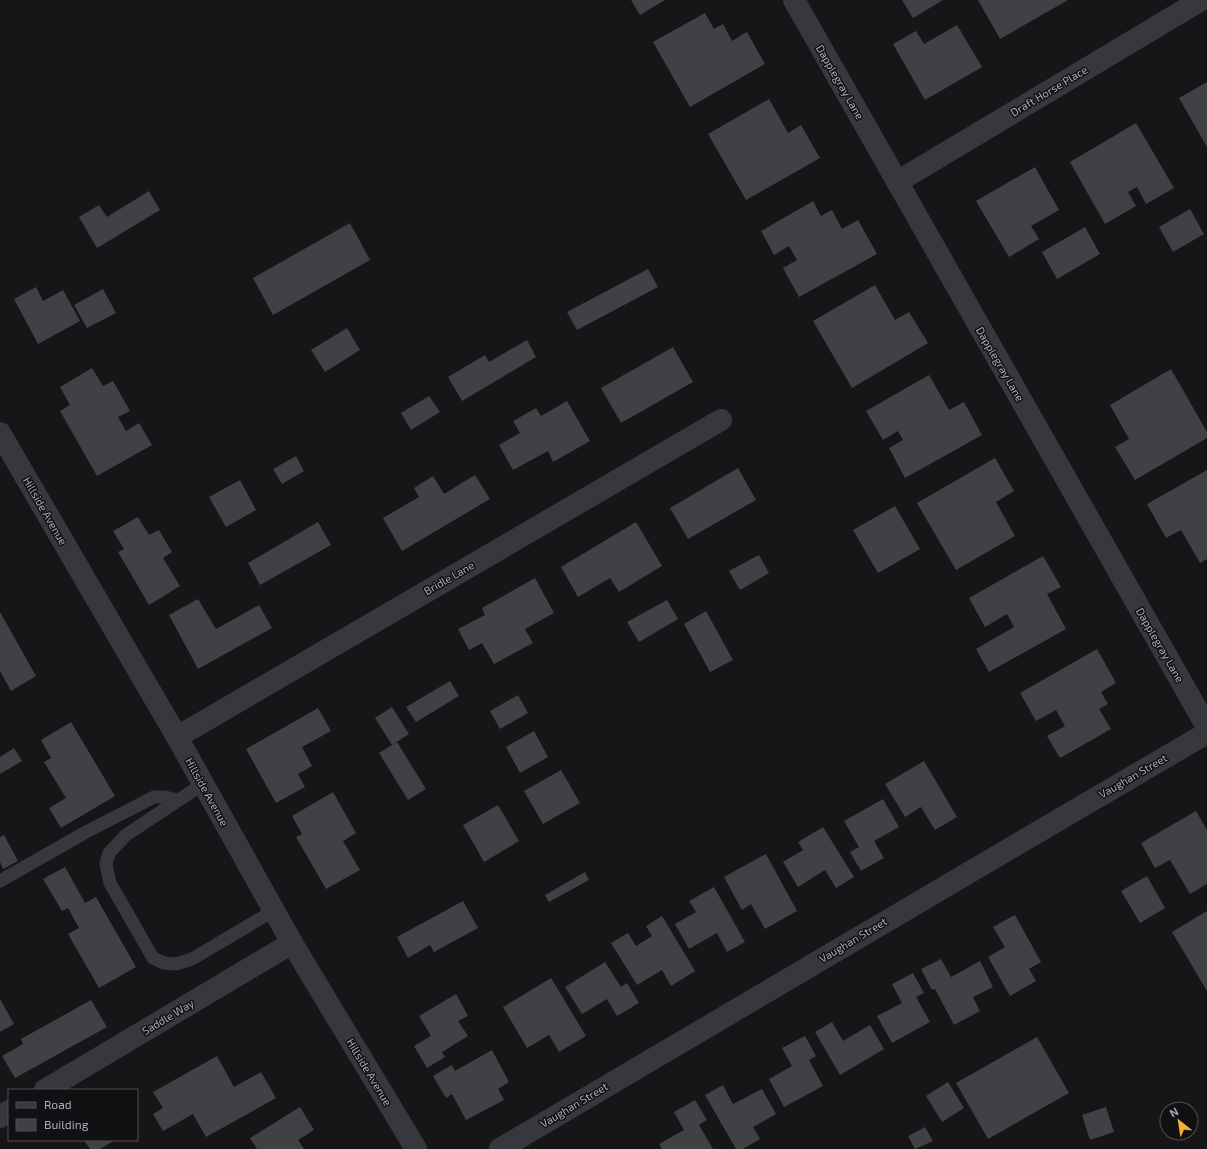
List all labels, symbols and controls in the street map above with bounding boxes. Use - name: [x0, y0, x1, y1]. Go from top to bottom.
- street label: Dapplegray Lane: [814, 42, 867, 121]
- street label: Draft Horse Place: [1008, 62, 1090, 119]
- street label: Dapplegray Lane: [974, 324, 1027, 403]
- street label: Hillside Avenue: [21, 475, 70, 547]
- street label: Bridle Lane: [421, 558, 476, 597]
- street label: Dapplegray Lane: [1134, 605, 1187, 684]
- street label: Vaughan Street: [1096, 751, 1169, 800]
- street label: Hillside Avenue: [183, 755, 232, 828]
- street label: Vaughan Street: [817, 914, 889, 965]
- street label: Saddle Way: [139, 996, 196, 1037]
- street label: Hillside Avenue: [344, 1036, 395, 1108]
- street label: Vaughan Street: [538, 1079, 610, 1130]
- legend: [8, 1089, 138, 1141]
- text: Road: [44, 1097, 72, 1111]
- north arrow: [1159, 1101, 1199, 1141]
- text: N: [1167, 1104, 1180, 1120]
- text: Building: [44, 1117, 89, 1131]

